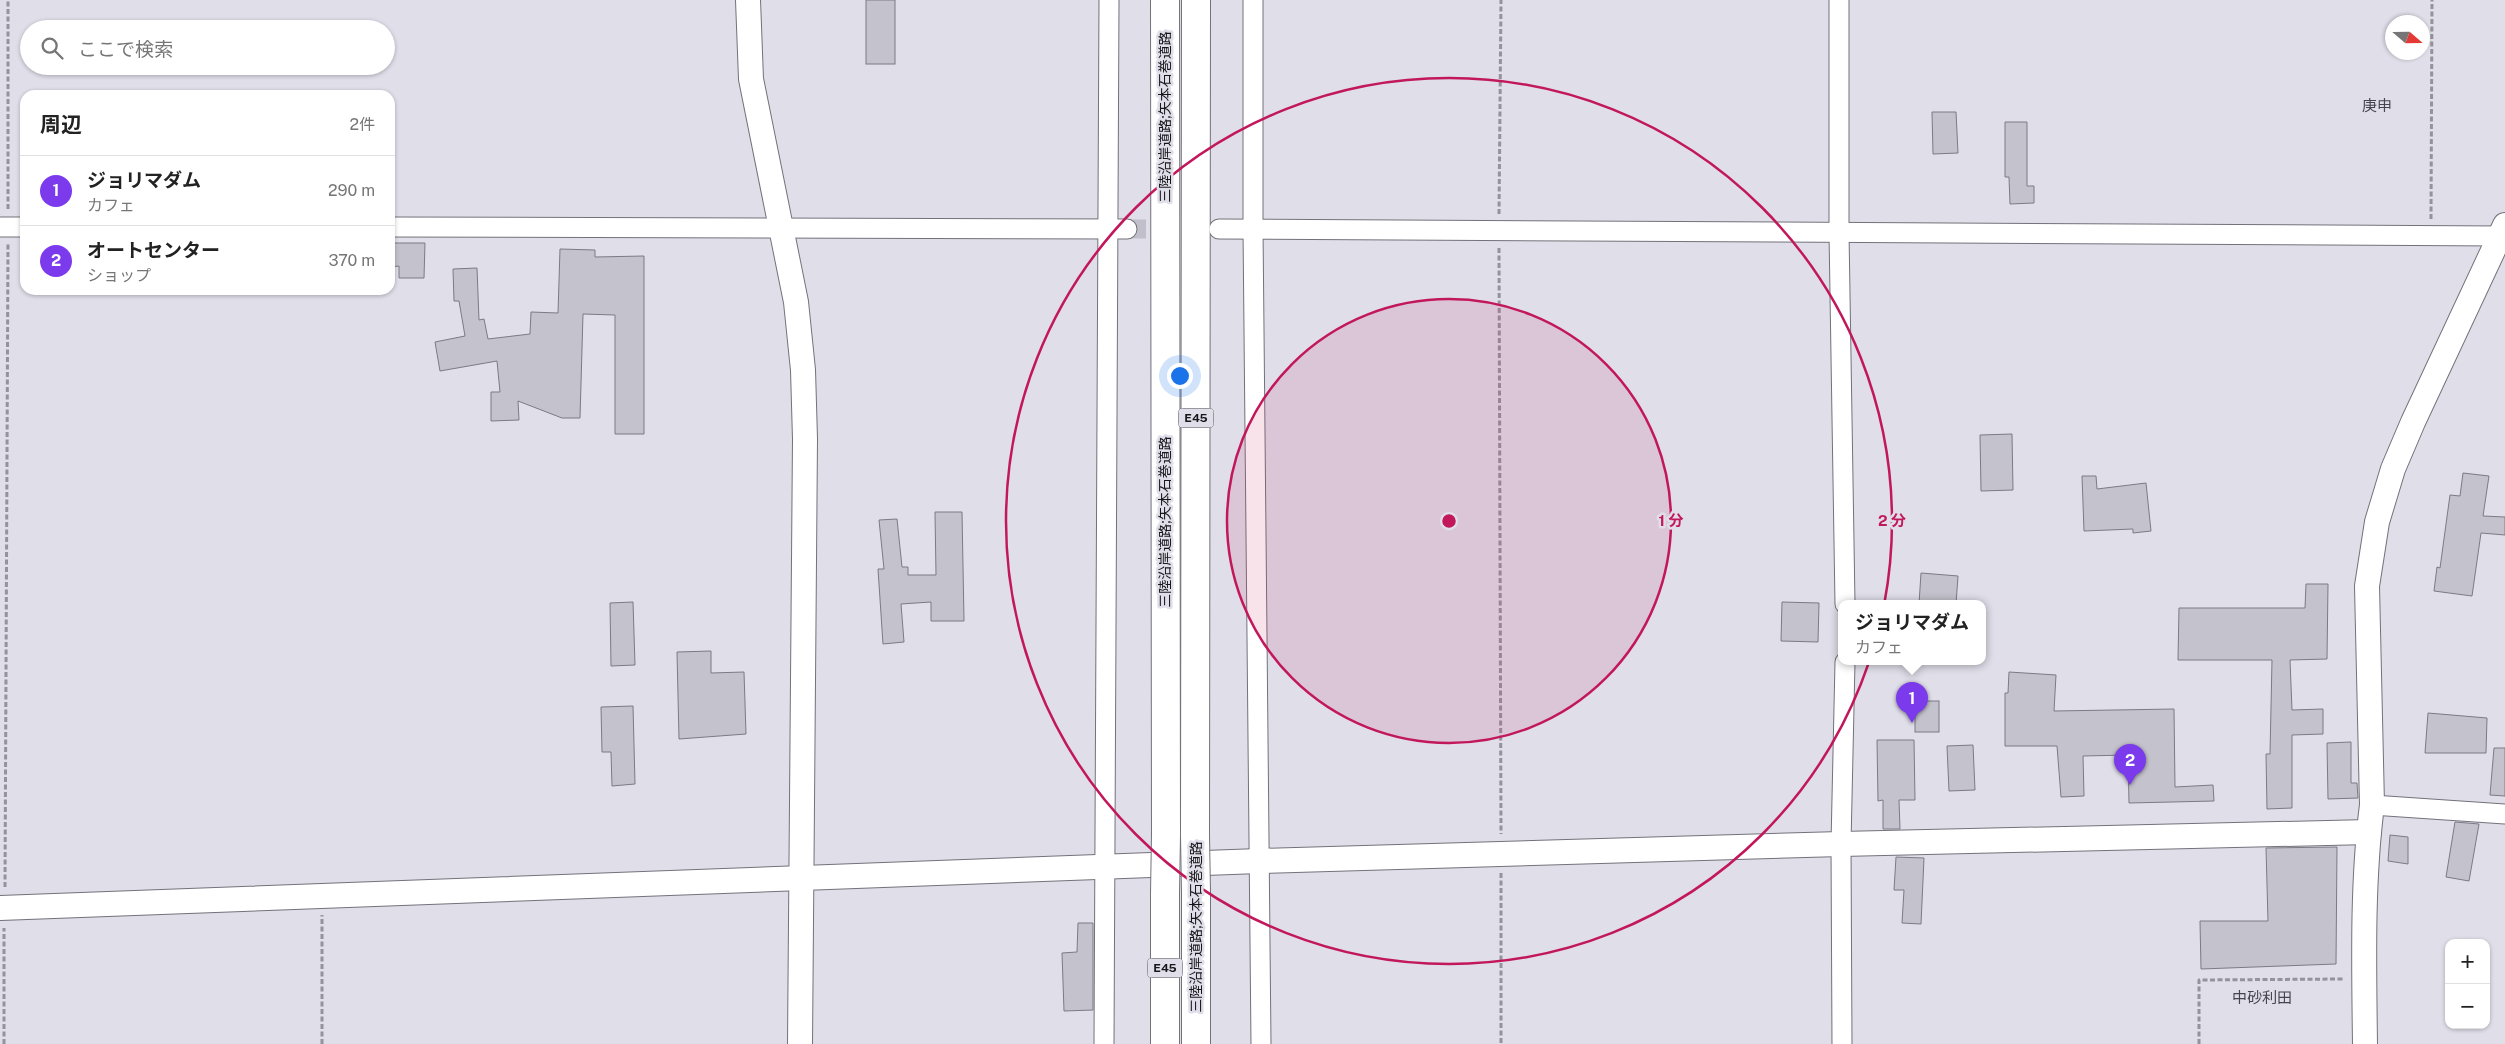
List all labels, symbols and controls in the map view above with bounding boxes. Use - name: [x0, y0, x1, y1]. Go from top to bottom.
- north arrow: [2385, 15, 2430, 60]
- search box: [20, 20, 395, 75]
- street label: 三陸沿岸道路;矢本石巻道路: [1157, 31, 1173, 203]
- icon: search: [38, 34, 66, 62]
- text: ここで検索: [78, 38, 173, 60]
- district label: 庚申: [2362, 97, 2392, 114]
- text: 周辺: [40, 112, 82, 137]
- text: 2件: [349, 115, 375, 134]
- text: ジョリマダム: [87, 169, 201, 191]
- text: 1: [53, 181, 59, 200]
- text: 290 m: [328, 181, 375, 200]
- text: カフェ: [87, 196, 135, 215]
- text: オートセンター: [87, 239, 220, 261]
- text: 2: [51, 251, 61, 270]
- text: 370 m: [328, 251, 375, 270]
- text: ショップ: [87, 266, 151, 285]
- your location: [1167, 363, 1193, 389]
- road number: E45: [1178, 408, 1214, 428]
- street label: 三陸沿岸道路;矢本石巻道路: [1157, 436, 1173, 608]
- centre of rings: [1440, 512, 1458, 530]
- text: 1 分: [1659, 512, 1683, 529]
- text: 2 分: [1878, 512, 1906, 529]
- popup: [1838, 600, 1986, 665]
- text: ジョリマダム: [1855, 611, 1969, 633]
- text: カフェ: [1855, 638, 1903, 657]
- pin: 1: [1896, 682, 1928, 723]
- pin: 2: [2114, 744, 2146, 785]
- street label: 三陸沿岸道路;矢本石巻道路: [1188, 841, 1204, 1013]
- map controls: [2445, 939, 2490, 1029]
- button: +: [2445, 939, 2490, 984]
- road number: E45: [1148, 958, 1182, 978]
- button: −: [2445, 984, 2490, 1029]
- district label: 中砂利田: [2232, 989, 2292, 1006]

